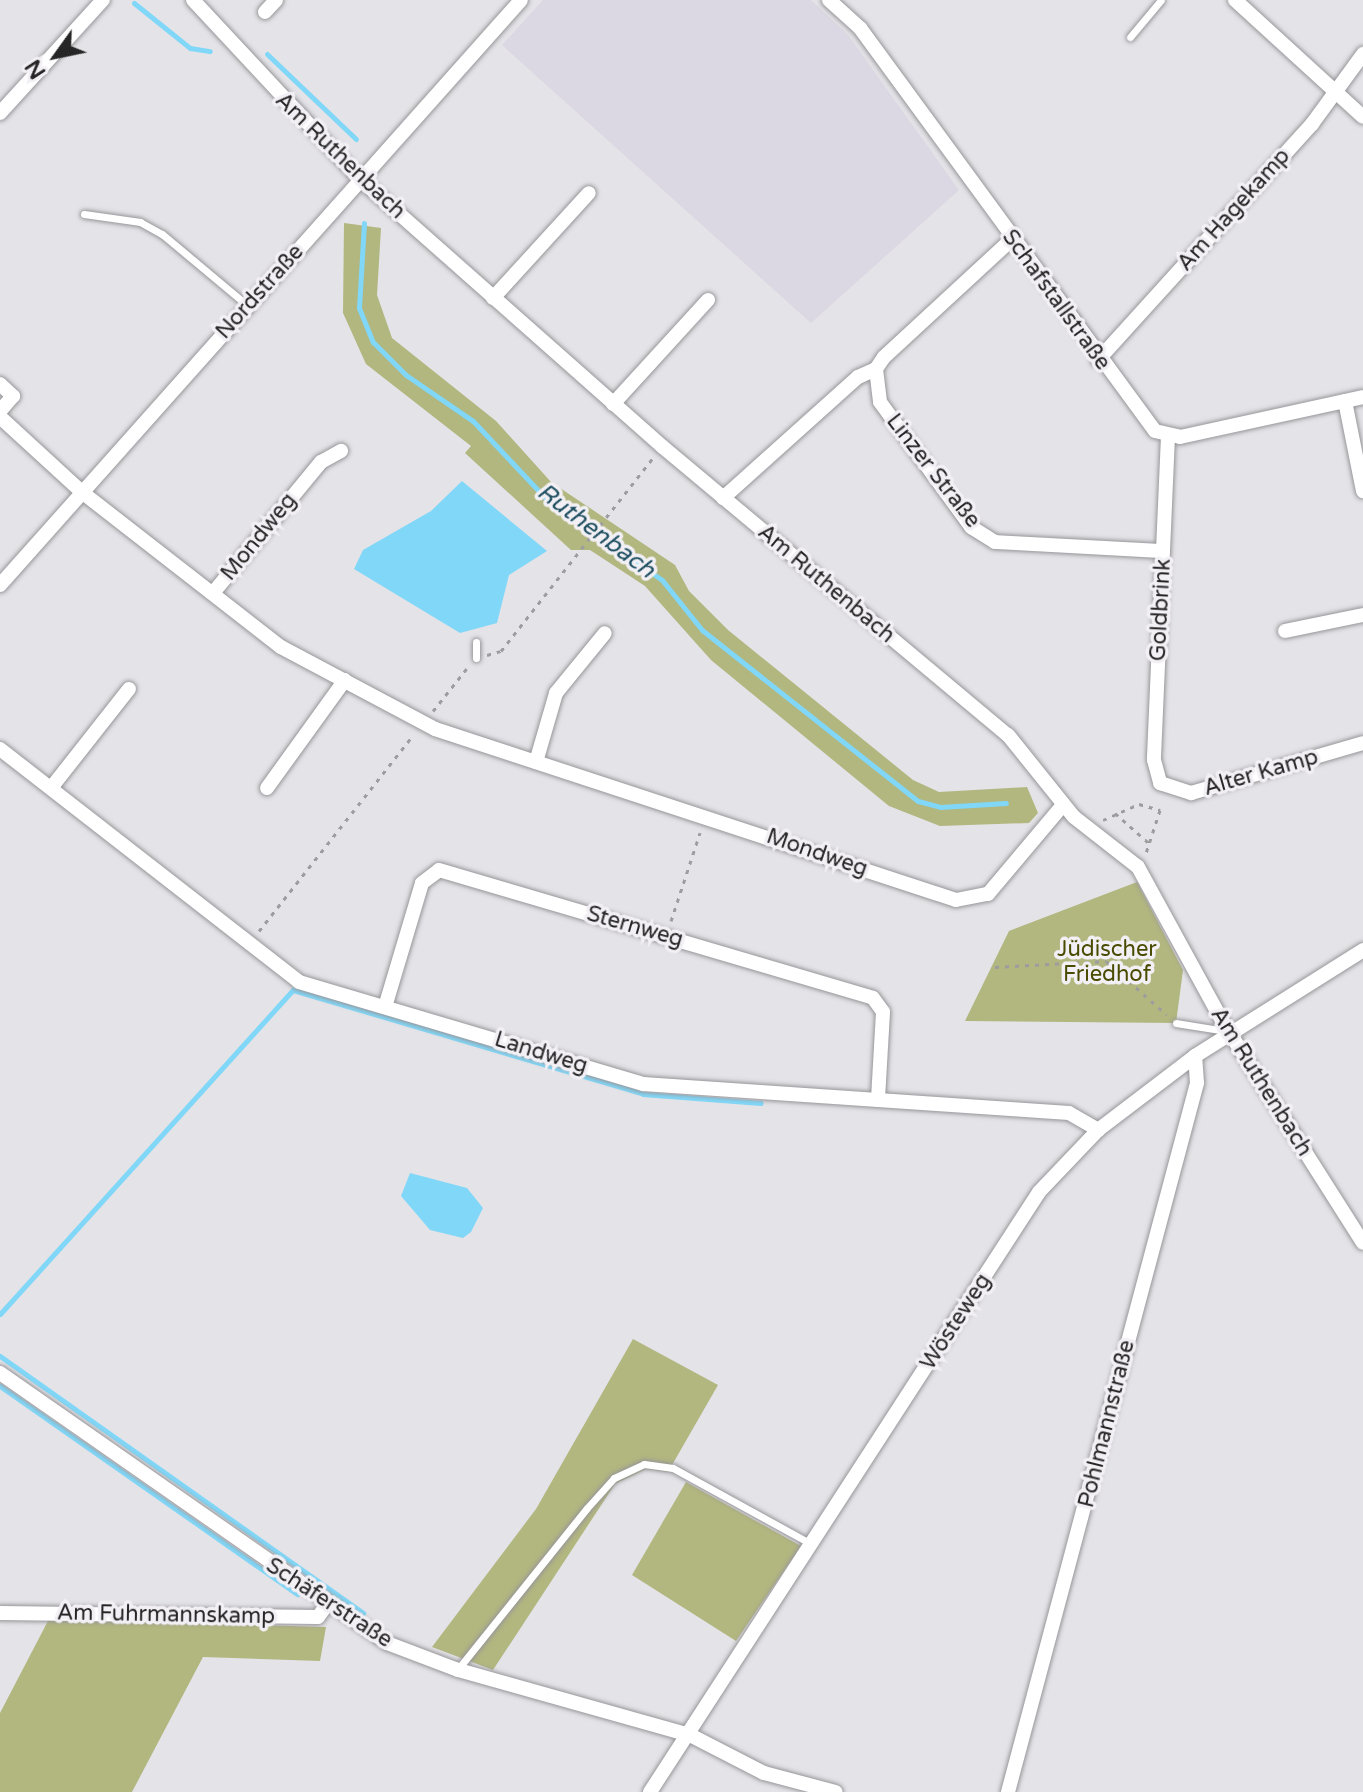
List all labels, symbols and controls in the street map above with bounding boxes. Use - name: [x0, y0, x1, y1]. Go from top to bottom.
- north arrow: [16, 16, 96, 96]
- text: N: [20, 55, 52, 84]
- street label: Am Ruthenbach: [270, 87, 410, 225]
- street label: Am Hagekamp: [1172, 143, 1296, 277]
- street label: Schafstallstraße: [996, 225, 1116, 375]
- street label: Nordstraße: [211, 239, 309, 345]
- street label: Linzer Straße: [880, 409, 986, 533]
- water label: Ruthenbach: [532, 477, 660, 585]
- street label: Mondweg: [216, 488, 302, 586]
- street label: Am Ruthenbach: [752, 519, 900, 649]
- street label: Goldbrink: [1145, 558, 1177, 662]
- street label: Alter Kamp: [1201, 744, 1321, 802]
- street label: Mondweg: [763, 823, 871, 883]
- street label: Sternweg: [584, 901, 686, 953]
- park label: Jüdischer Friedhof: [1057, 936, 1157, 988]
- street label: Am Ruthenbach: [1205, 1003, 1317, 1161]
- street label: Landweg: [491, 1026, 591, 1080]
- street label: Wösteweg: [915, 1269, 997, 1375]
- street label: Pohlmannstraße: [1073, 1338, 1141, 1510]
- street label: Schäferstraße: [261, 1552, 397, 1654]
- street label: Am Fuhrmannskamp: [57, 1600, 275, 1630]

